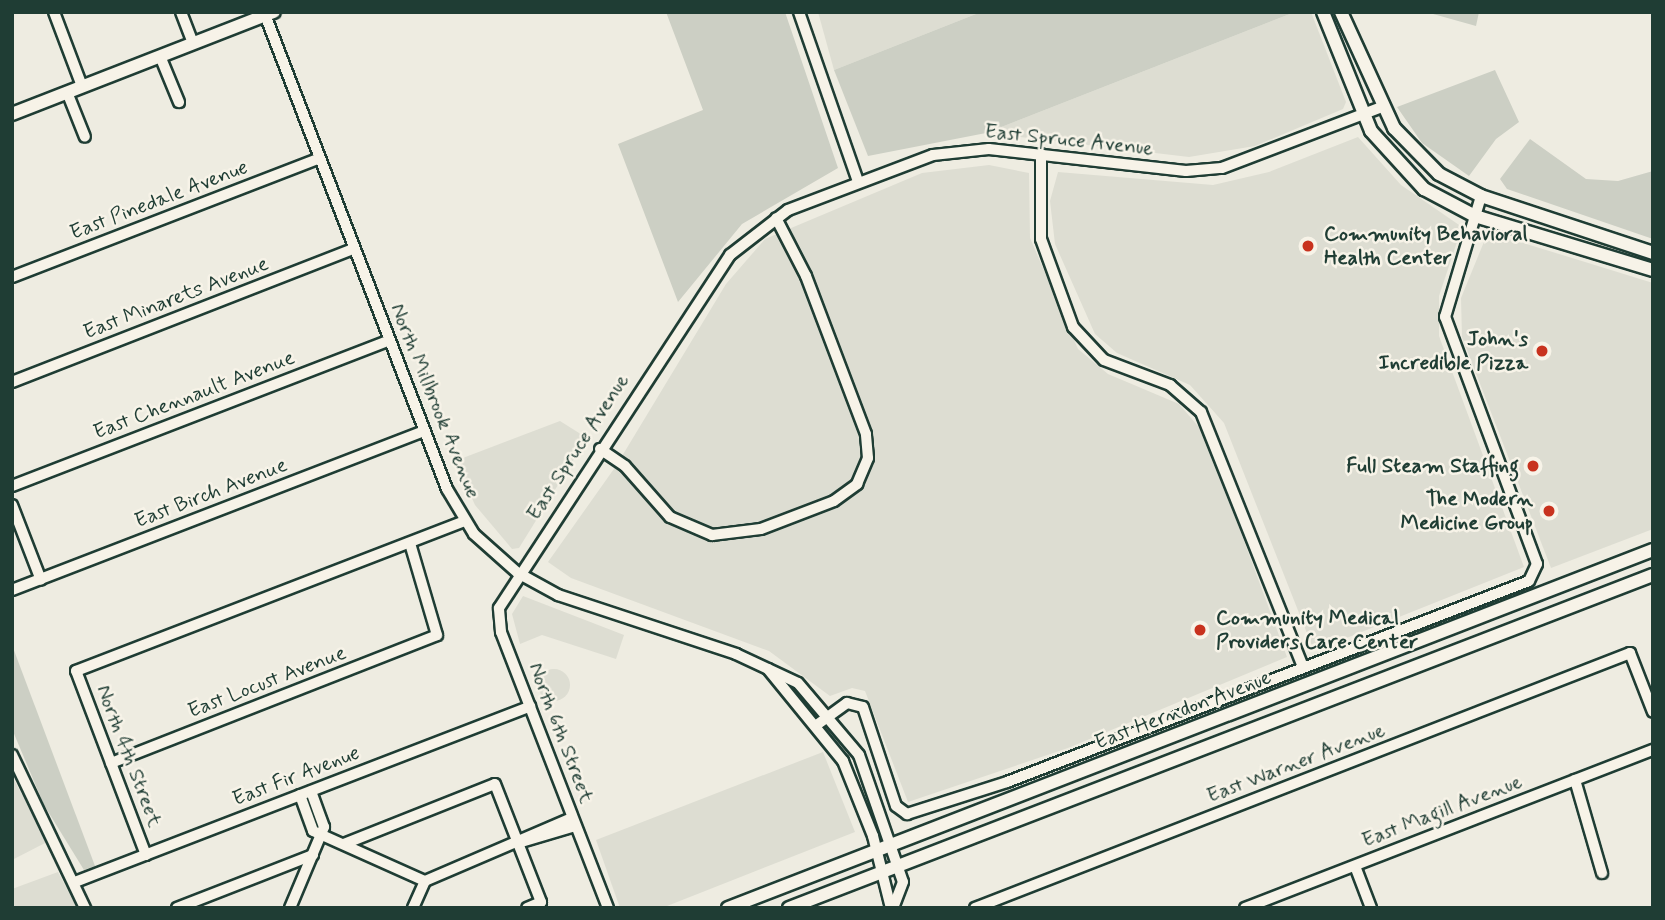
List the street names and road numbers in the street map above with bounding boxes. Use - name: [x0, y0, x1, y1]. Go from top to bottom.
- street label: East Spruce Avenue: [982, 118, 1156, 162]
- street label: East Pinedale Avenue: [65, 154, 253, 246]
- street label: East Minarets Avenue: [79, 251, 273, 345]
- street label: North Millbrook Avenue: [385, 301, 485, 501]
- street label: East Chennault Avenue: [90, 345, 298, 445]
- street label: East Spruce Avenue: [520, 368, 636, 526]
- street label: East Birch Avenue: [131, 452, 291, 534]
- street label: East Locust Avenue: [184, 640, 350, 724]
- street label: North 6th Street: [523, 659, 599, 807]
- street label: East Herndon Avenue: [1089, 664, 1277, 756]
- street label: North 4th Street: [90, 681, 168, 831]
- street label: East Warner Avenue: [1204, 718, 1388, 808]
- street label: East Fir Avenue: [227, 739, 365, 813]
- street label: East Magill Avenue: [1359, 769, 1525, 853]

